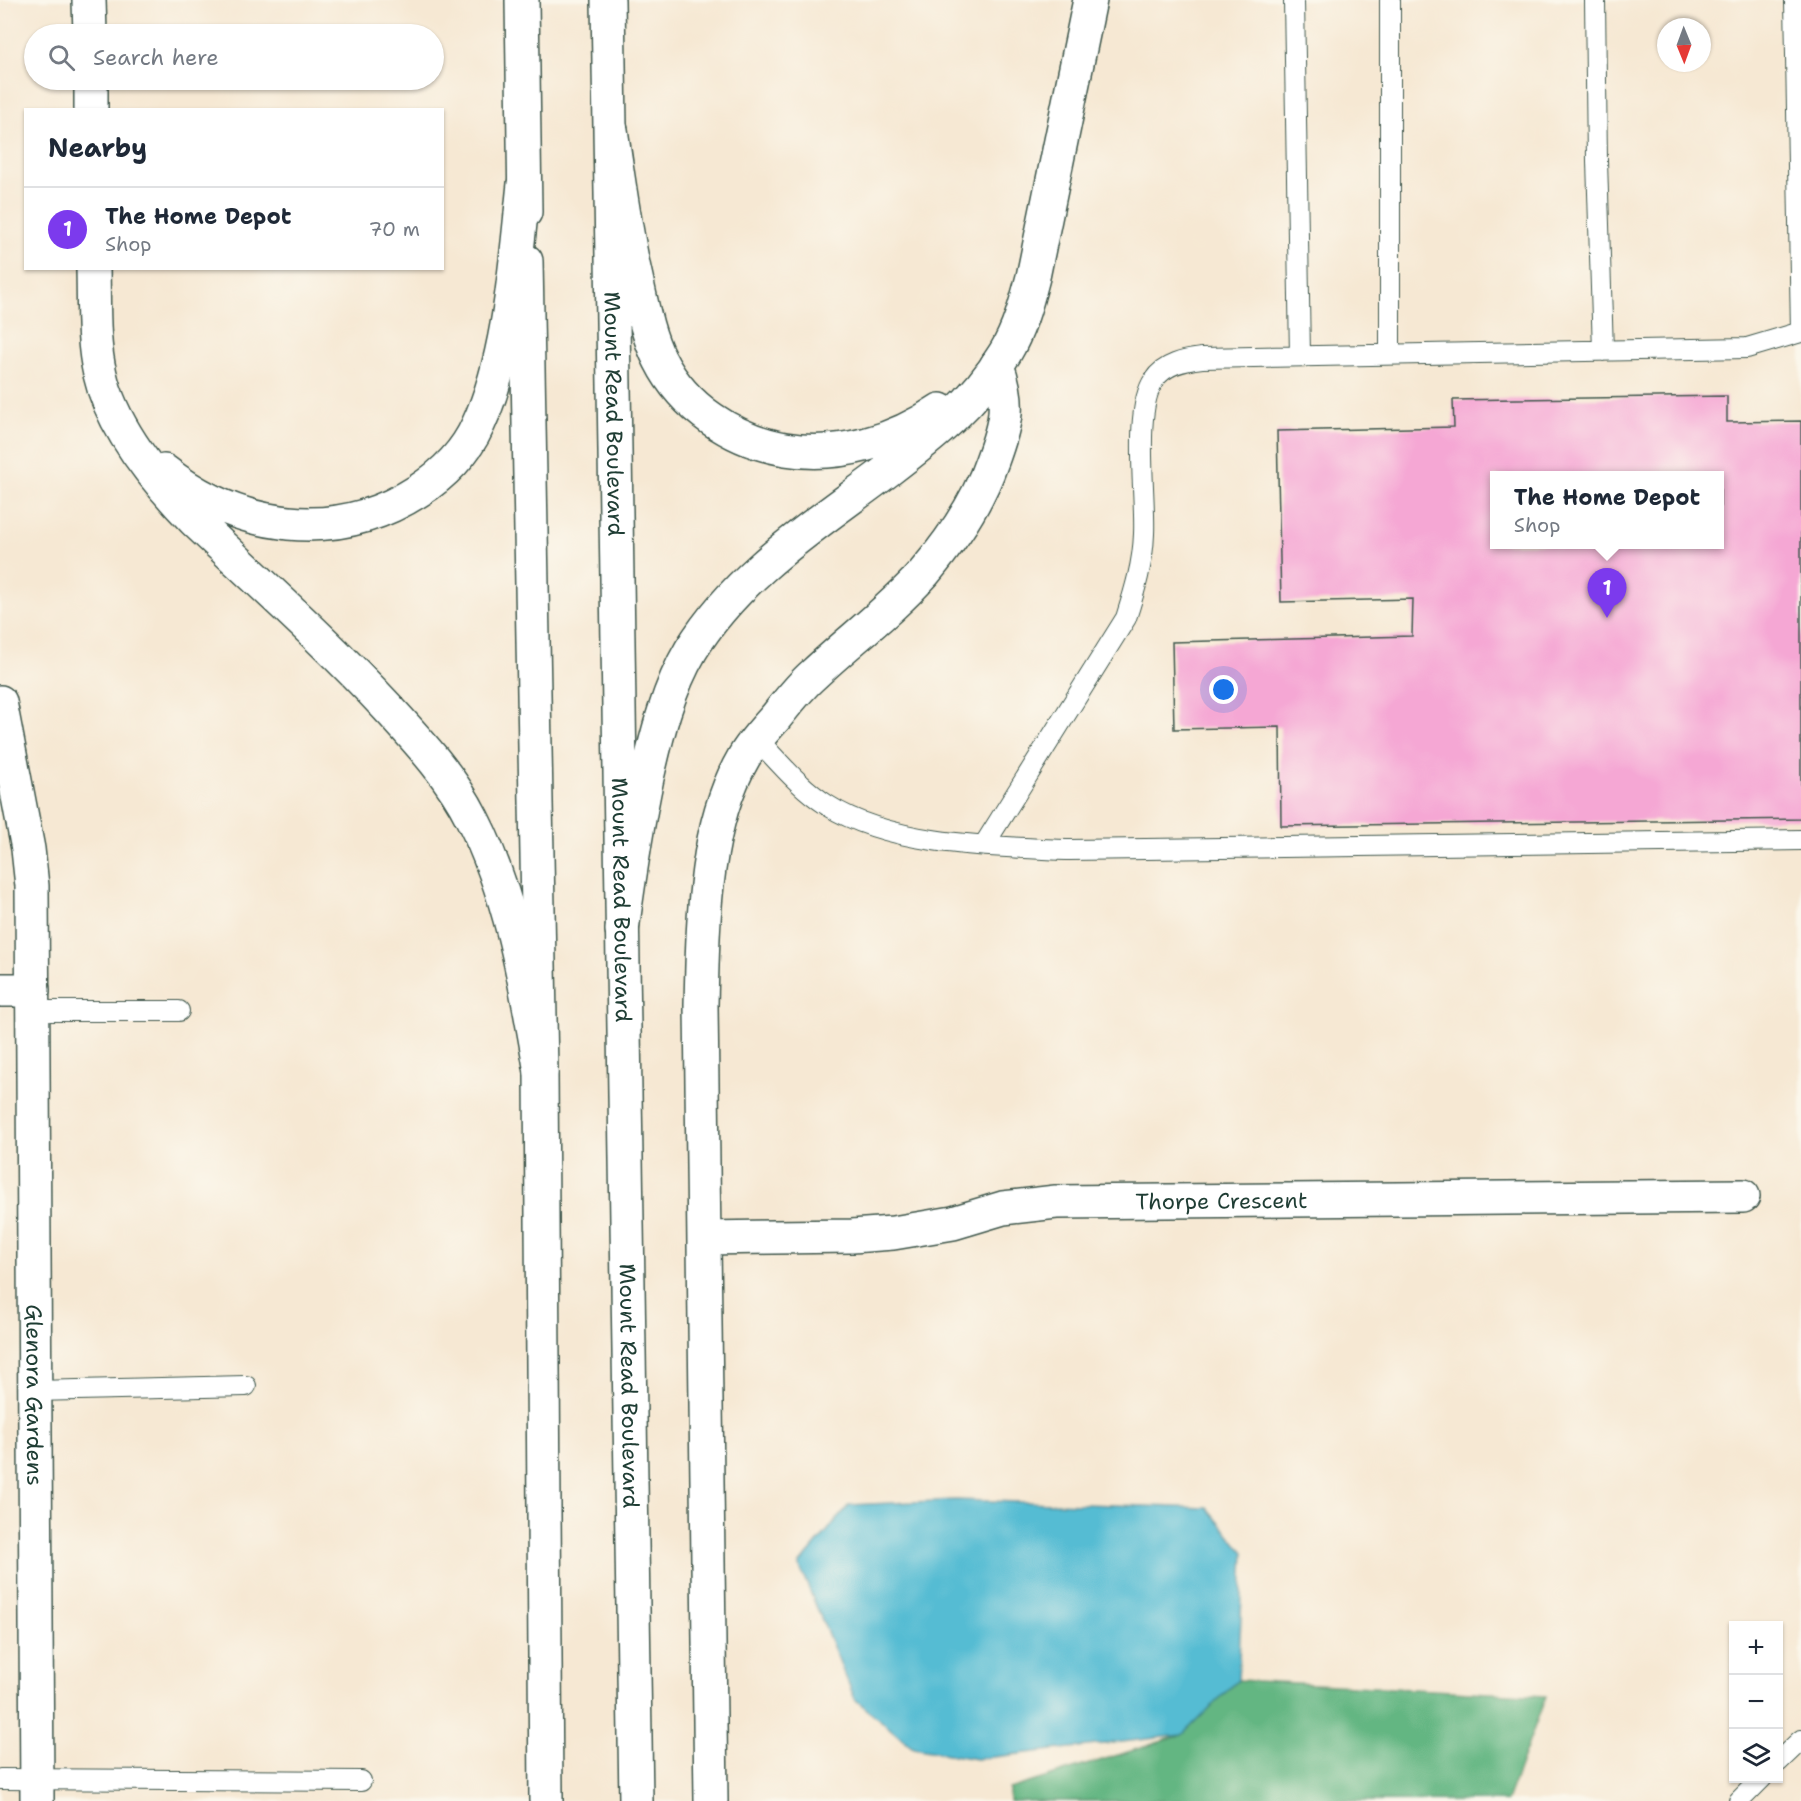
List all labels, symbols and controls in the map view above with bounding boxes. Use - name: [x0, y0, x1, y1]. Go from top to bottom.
- north arrow: [1657, 18, 1711, 72]
- search box: [24, 24, 444, 90]
- icon: search: [45, 41, 78, 74]
- text: Search here: [93, 43, 219, 72]
- text: Nearby: [48, 130, 147, 165]
- text: The Home Depot: [105, 202, 291, 231]
- text: 1: [63, 216, 72, 242]
- text: 70 m: [368, 216, 420, 242]
- text: Shop: [105, 231, 152, 257]
- street label: Mount Read Boulevard: [598, 291, 631, 537]
- popup: [1490, 471, 1724, 549]
- text: The Home Depot: [1514, 483, 1700, 512]
- text: Shop: [1514, 512, 1560, 538]
- pin: 1: [1588, 568, 1626, 618]
- your location: [1209, 675, 1238, 704]
- street label: Mount Read Boulevard: [606, 777, 638, 1023]
- street label: Thorpe Crescent: [1135, 1185, 1308, 1216]
- street label: Mount Read Boulevard: [613, 1263, 646, 1509]
- street label: Glenora Gardens: [20, 1304, 50, 1486]
- map controls: [1729, 1621, 1783, 1783]
- button: +: [1729, 1621, 1783, 1675]
- button: −: [1729, 1675, 1783, 1729]
- button: layers: [1729, 1729, 1783, 1783]

